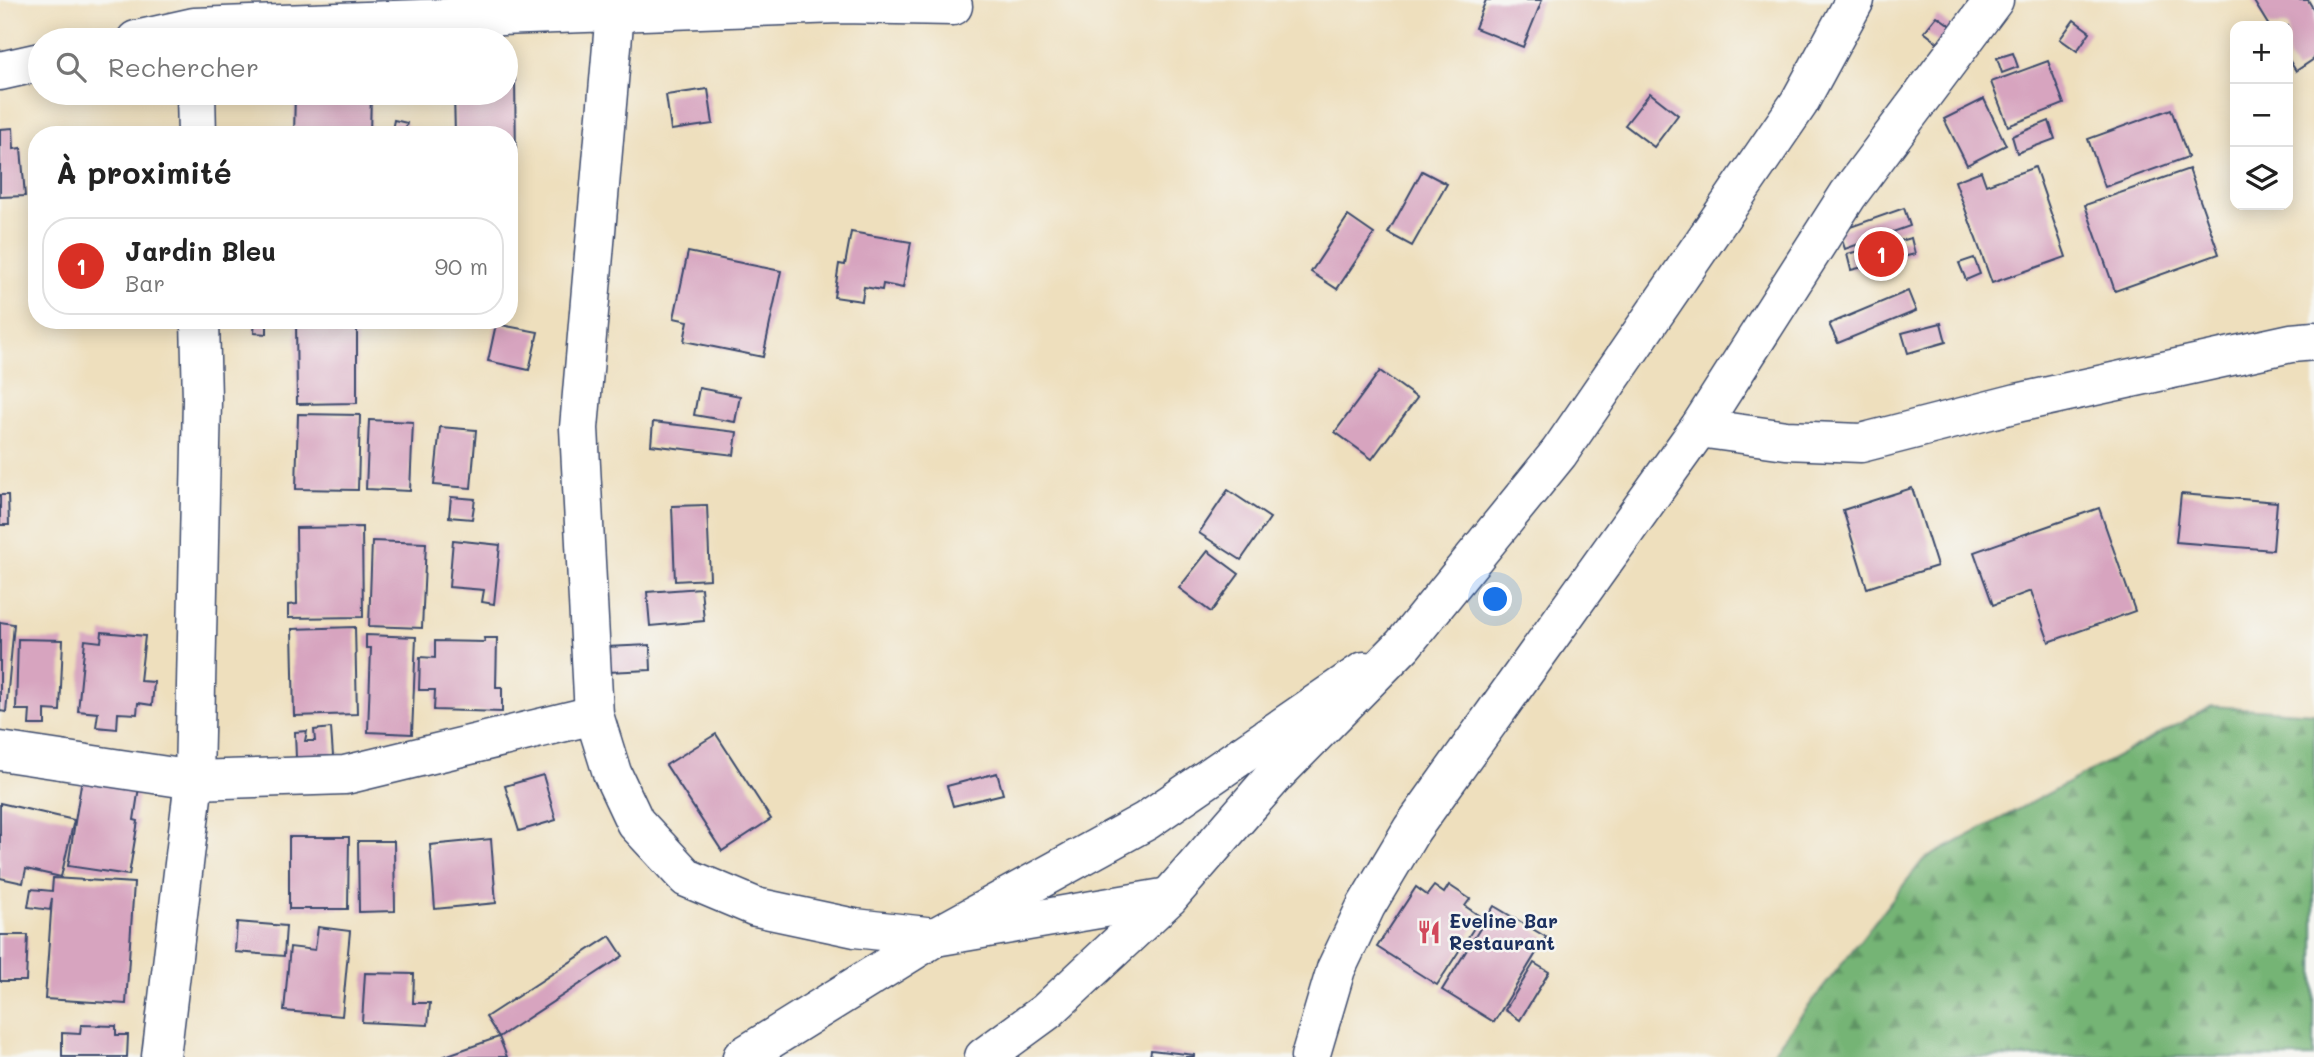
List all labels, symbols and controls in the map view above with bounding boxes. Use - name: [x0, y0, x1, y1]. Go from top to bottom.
- map controls: [2230, 21, 2293, 210]
- button: +: [2230, 21, 2293, 84]
- search box: [28, 28, 518, 105]
- icon: search: [52, 48, 90, 86]
- text: Rechercher: [108, 50, 259, 84]
- button: −: [2230, 84, 2293, 147]
- button: layers: [2230, 147, 2293, 210]
- text: À proximité: [56, 152, 232, 192]
- pin: 1: [1858, 228, 1904, 280]
- text: Jardin Bleu: [125, 234, 276, 268]
- text: 1: [76, 251, 86, 281]
- text: 90 m: [435, 251, 488, 281]
- text: Bar: [125, 268, 165, 298]
- your location: [1478, 582, 1512, 616]
- place label: Eveline Bar Restaurant: [1449, 908, 1558, 955]
- restaurant icon: Eveline Bar Restaurant: [1415, 918, 1443, 946]

